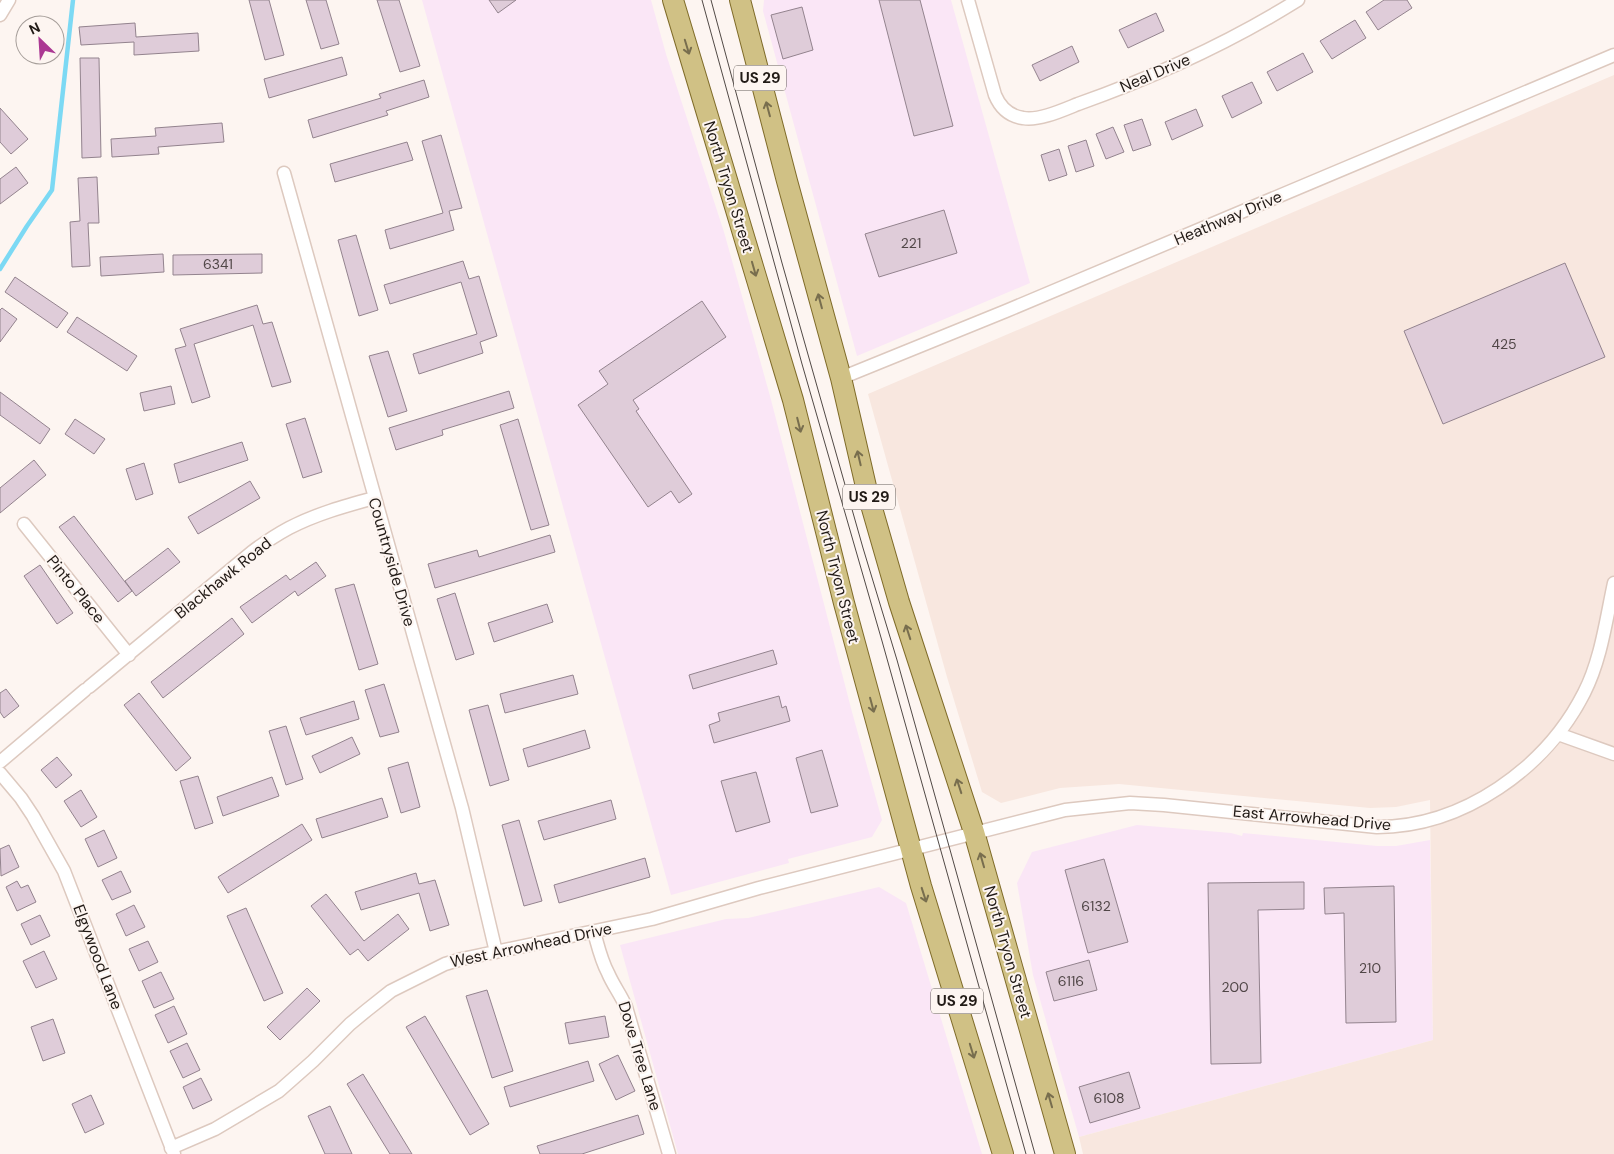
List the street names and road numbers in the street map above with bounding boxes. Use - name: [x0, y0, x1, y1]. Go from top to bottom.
- street label: Neal Drive: [1117, 49, 1193, 97]
- road number: US 29: [734, 66, 786, 90]
- street label: North Tryon Street: [699, 119, 759, 255]
- street label: Heathway Drive: [1171, 186, 1285, 250]
- road number: US 29: [843, 484, 895, 510]
- street label: Countryside Drive: [364, 495, 420, 629]
- street label: North Tryon Street: [811, 508, 865, 646]
- street label: Blackhawk Road: [170, 533, 276, 623]
- street label: Pinto Place: [42, 551, 110, 627]
- street label: East Arrowhead Drive: [1232, 801, 1392, 835]
- street label: North Tryon Street: [979, 883, 1037, 1021]
- street label: Elgywood Lane: [68, 901, 128, 1013]
- street label: West Arrowhead Drive: [448, 918, 614, 972]
- road number: US 29: [931, 988, 983, 1014]
- street label: Dove Tree Lane: [613, 999, 667, 1113]

